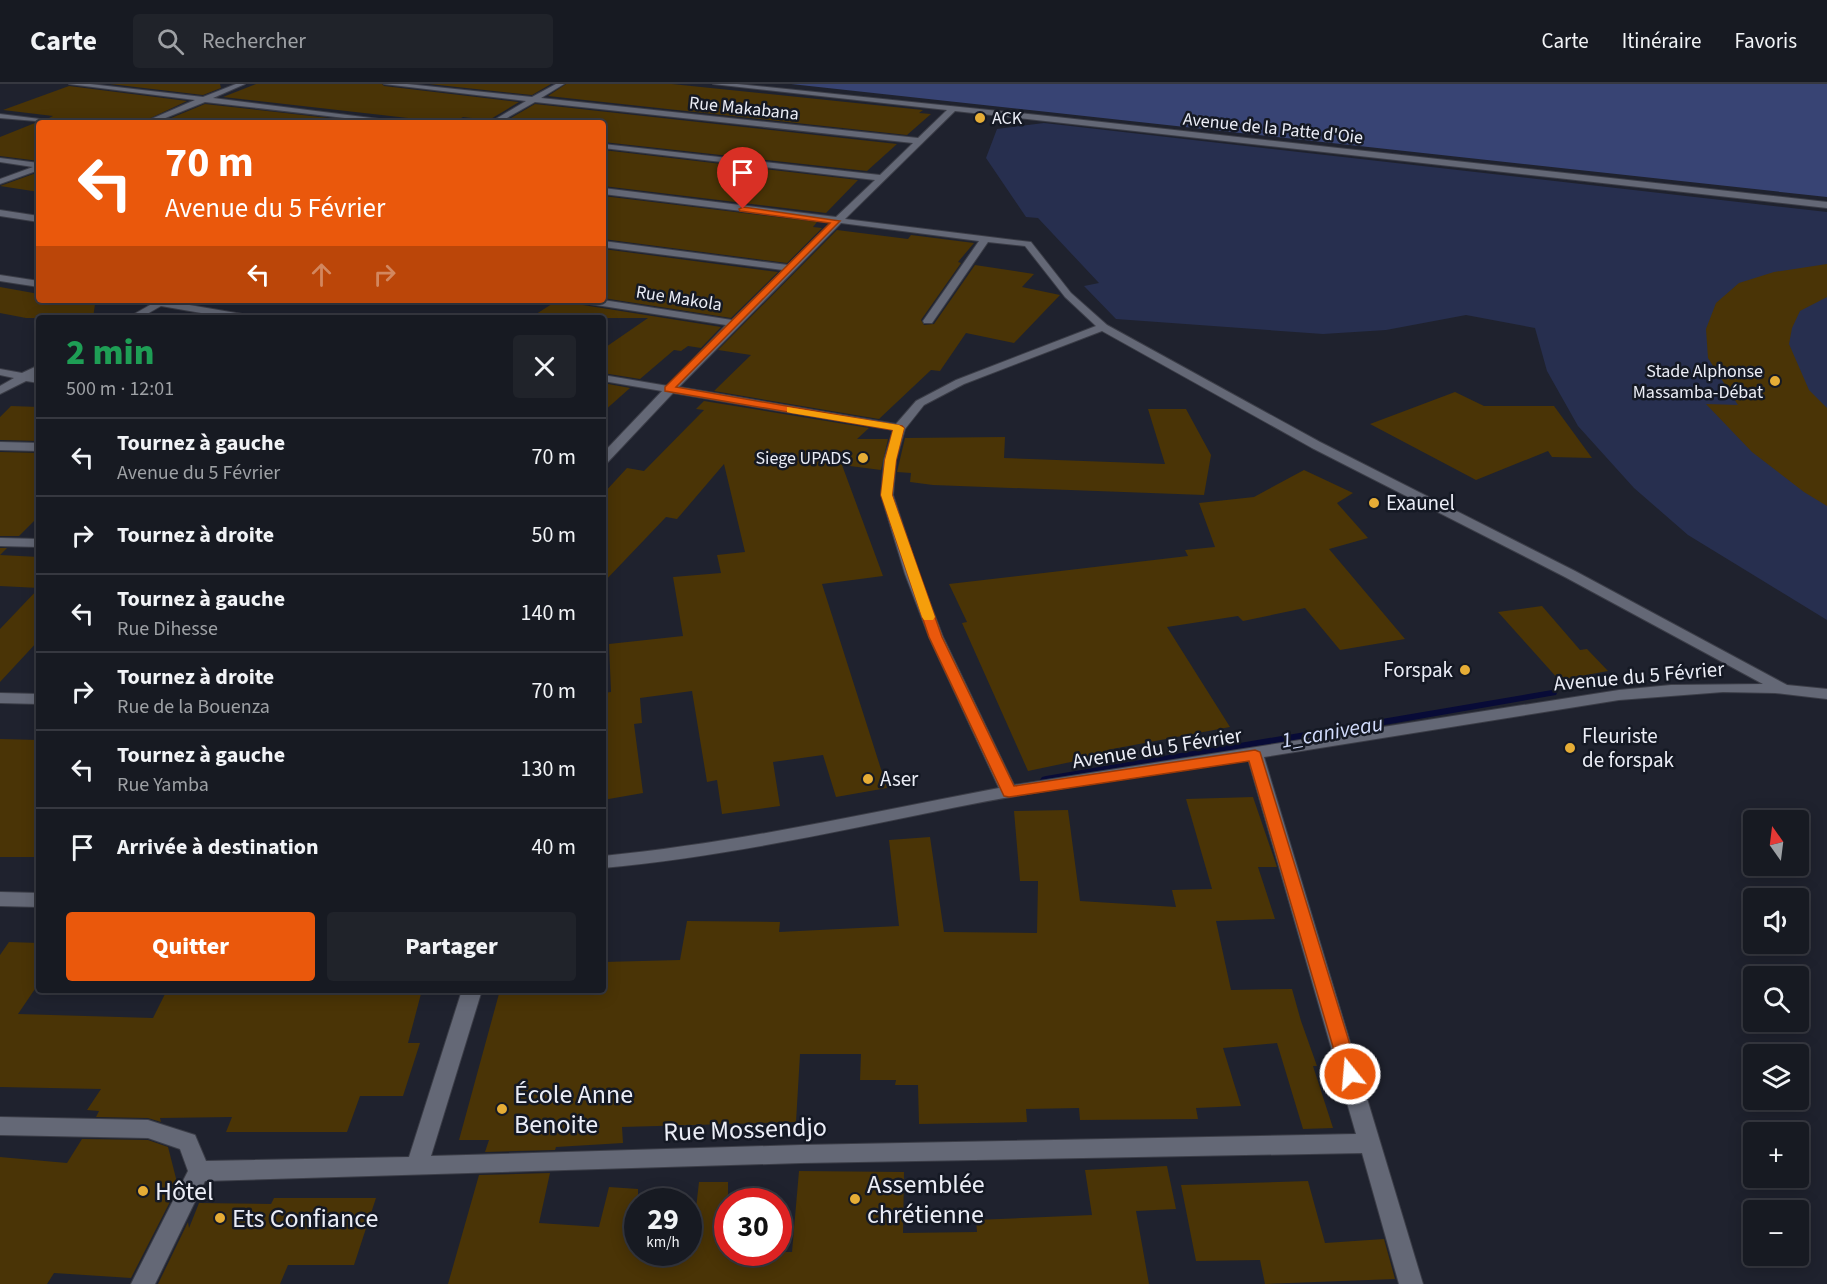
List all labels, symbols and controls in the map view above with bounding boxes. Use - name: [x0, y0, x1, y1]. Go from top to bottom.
- search box: [133, 14, 553, 68]
- text: Carte: [30, 21, 97, 61]
- icon: search: [154, 25, 187, 58]
- text: Rechercher: [202, 25, 306, 57]
- text: Carte: [1542, 26, 1589, 56]
- text: Itinéraire: [1622, 26, 1701, 56]
- text: Favoris: [1734, 26, 1797, 56]
- street label: Rue Makabana: [688, 90, 800, 127]
- place label: ACK: [992, 106, 1023, 131]
- street label: Avenue de la Patte d'Oie: [1182, 107, 1364, 150]
- marker: ACK: [973, 111, 987, 125]
- text: 70 m: [165, 133, 254, 193]
- icon: left: [66, 144, 144, 222]
- pin: [717, 147, 768, 209]
- icon: arrive: [726, 156, 759, 189]
- text: Avenue du 5 Février: [165, 189, 385, 228]
- icon: left: [242, 258, 275, 291]
- icon: ahead: [305, 258, 338, 291]
- icon: right: [368, 258, 401, 291]
- street label: Rue Makola: [634, 279, 724, 318]
- text: 2 min: [66, 327, 154, 378]
- button: close: [513, 335, 576, 398]
- place label: Stade Alphonse Massamba-Débat: [1633, 359, 1763, 405]
- marker: Stade Alphonse Massamba-Débat: [1768, 374, 1782, 388]
- text: 500 m · 12:01: [66, 375, 174, 403]
- text: Tournez à gauche: [117, 427, 285, 459]
- icon: left: [66, 441, 99, 474]
- text: 70 m: [531, 441, 576, 473]
- place label: Siege UPADS: [755, 446, 851, 471]
- marker: Siege UPADS: [856, 451, 870, 465]
- text: Avenue du 5 Février: [117, 459, 280, 487]
- place label: Exaunel: [1386, 488, 1455, 518]
- marker: Exaunel: [1367, 496, 1381, 510]
- icon: right: [66, 519, 99, 552]
- text: Tournez à droite: [117, 519, 274, 551]
- text: 50 m: [531, 519, 576, 551]
- text: Tournez à gauche: [117, 583, 285, 615]
- icon: left: [66, 597, 99, 630]
- text: 140 m: [521, 597, 576, 629]
- text: Rue Dihesse: [117, 615, 218, 643]
- street label: Avenue du 5 Février: [1552, 654, 1726, 698]
- place label: Forspak: [1383, 655, 1454, 685]
- text: Tournez à droite: [117, 661, 274, 693]
- marker: Forspak: [1458, 663, 1472, 677]
- icon: right: [66, 675, 99, 708]
- text: 70 m: [531, 675, 576, 707]
- text: Rue de la Bouenza: [117, 693, 270, 721]
- water label: 1_caniveau: [1279, 707, 1386, 757]
- street label: Avenue du 5 Février: [1070, 720, 1245, 776]
- place label: Fleuriste de forspak: [1582, 721, 1675, 775]
- text: Tournez à gauche: [117, 739, 285, 771]
- marker: Fleuriste de forspak: [1563, 741, 1577, 755]
- icon: left: [66, 753, 99, 786]
- text: 130 m: [521, 753, 576, 785]
- place label: Aser: [880, 764, 919, 794]
- text: Rue Yamba: [117, 771, 209, 799]
- marker: Aser: [861, 772, 875, 786]
- north arrow: [1743, 810, 1809, 876]
- map controls: [1743, 810, 1809, 1266]
- icon: arrive: [66, 831, 99, 864]
- text: Arrivée à destination: [117, 831, 319, 863]
- text: 40 m: [531, 831, 576, 863]
- button: sound: [1743, 888, 1809, 954]
- button: Quitter: [66, 912, 315, 981]
- button: Partager: [327, 912, 576, 981]
- button: search: [1743, 966, 1809, 1032]
- position arrow: [1318, 1042, 1382, 1106]
- button: layers: [1743, 1044, 1809, 1110]
- place label: École Anne Benoite: [514, 1076, 633, 1143]
- marker: École Anne Benoite: [495, 1102, 509, 1116]
- street label: Rue Mossendjo: [663, 1108, 828, 1151]
- button: +: [1743, 1122, 1809, 1188]
- place label: Assemblée chrétienne: [867, 1166, 985, 1233]
- place label: Hôtel: [155, 1173, 214, 1210]
- marker: Hôtel: [136, 1184, 150, 1198]
- speed limit sign: 30: [714, 1188, 792, 1266]
- marker: Assemblée chrétienne: [848, 1192, 862, 1206]
- text: 29: [647, 1198, 679, 1241]
- place label: Ets Confiance: [232, 1200, 378, 1237]
- button: −: [1743, 1200, 1809, 1266]
- marker: Ets Confiance: [213, 1211, 227, 1225]
- text: km/h: [646, 1232, 680, 1253]

